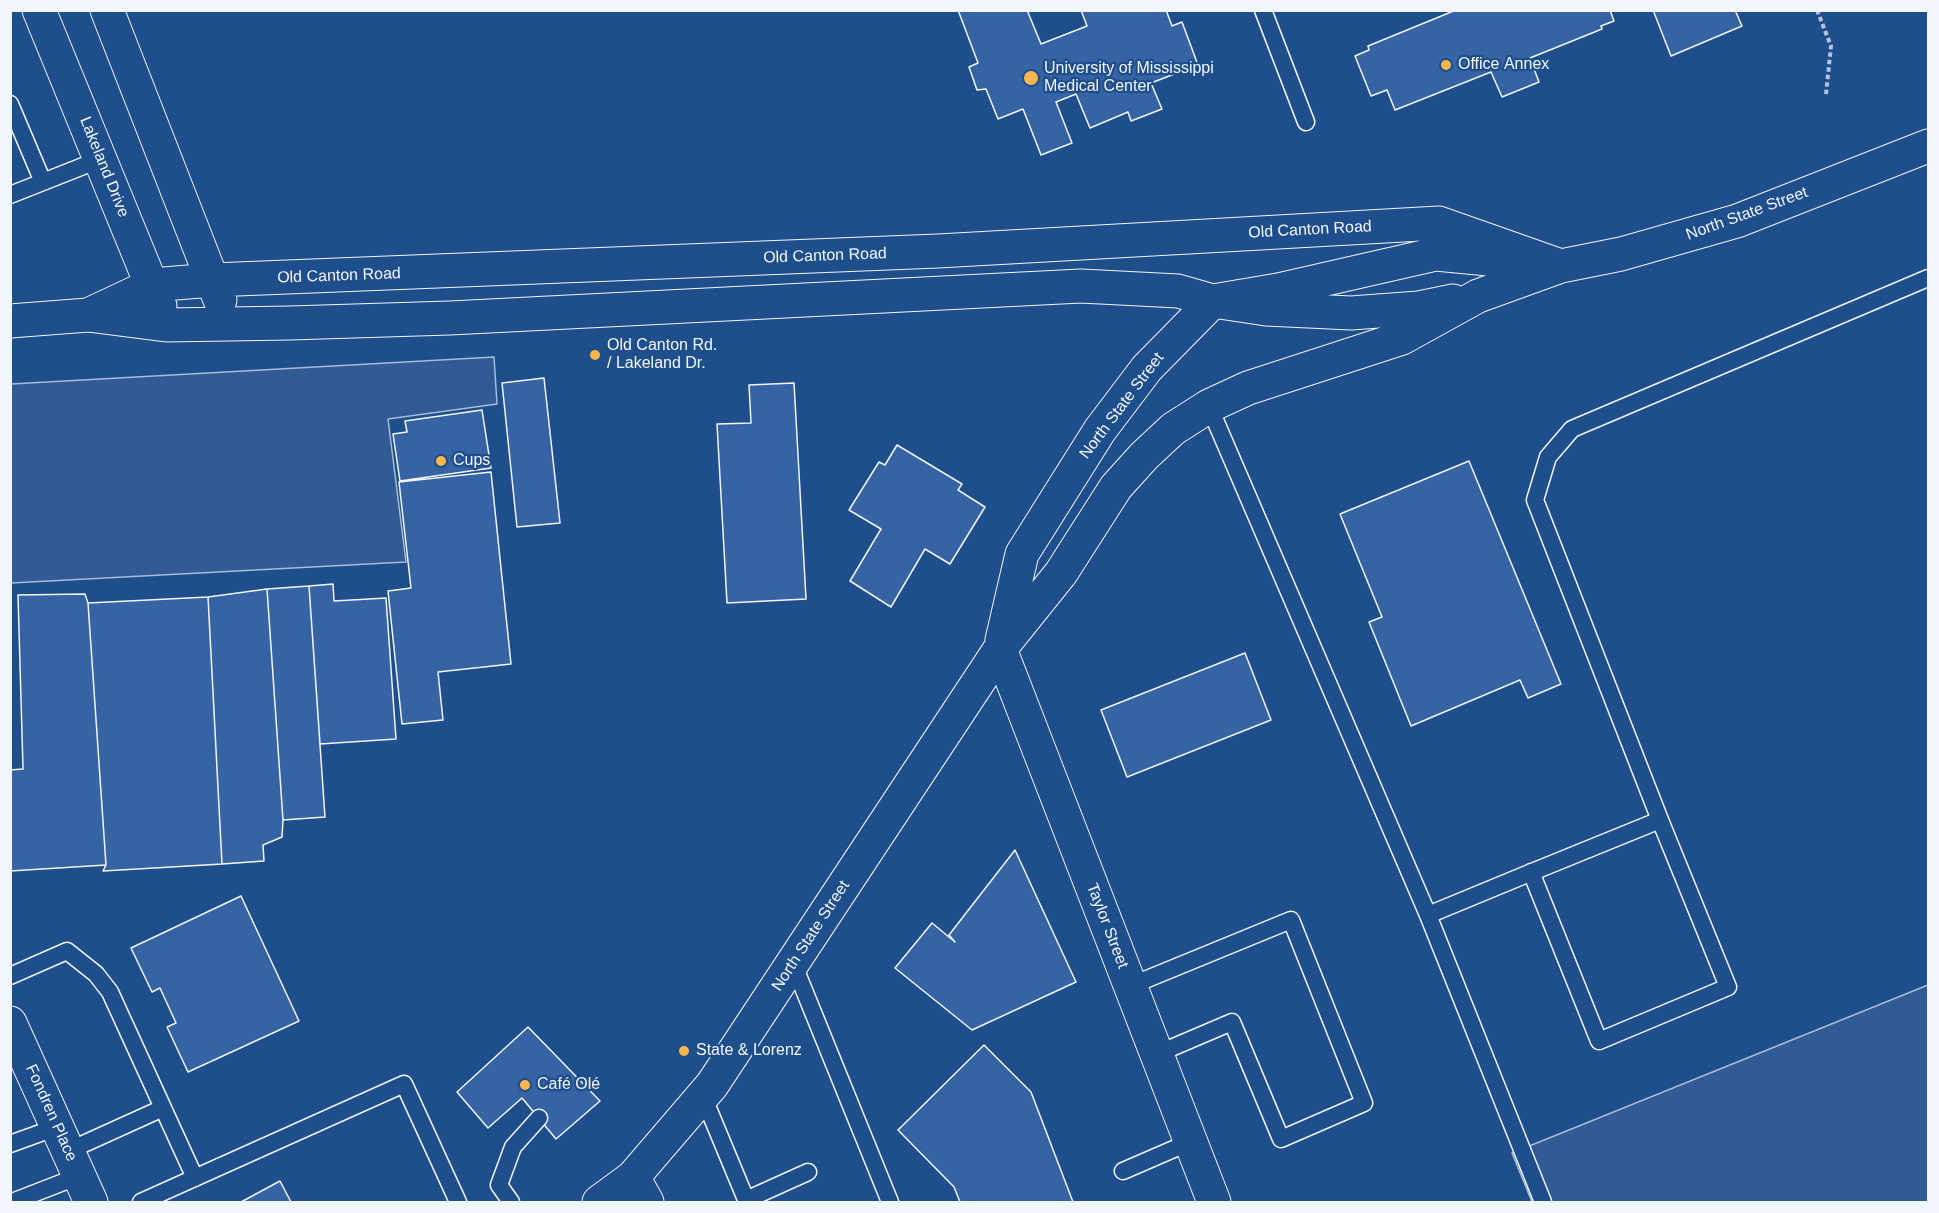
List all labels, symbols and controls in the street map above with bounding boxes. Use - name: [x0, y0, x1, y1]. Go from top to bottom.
- place label: Office Annex: [1458, 55, 1549, 75]
- marker: Office Annex: [1439, 58, 1453, 72]
- place label: University of Mississippi Medical Center: [1044, 59, 1214, 97]
- marker: University of Mississippi Medical Center: [1022, 69, 1040, 87]
- street label: Lakeland Drive: [75, 114, 133, 220]
- street label: North State Street: [1684, 183, 1810, 245]
- street label: Old Canton Road: [1248, 217, 1372, 243]
- street label: Old Canton Road: [763, 244, 887, 268]
- street label: Old Canton Road: [277, 264, 401, 288]
- place label: Old Canton Rd. / Lakeland Dr.: [607, 336, 717, 374]
- marker: Old Canton Rd. / Lakeland Dr.: [588, 348, 602, 362]
- street label: North State Street: [1076, 349, 1168, 463]
- place label: Cups: [453, 451, 490, 471]
- marker: Cups: [434, 454, 448, 468]
- street label: North State Street: [768, 877, 854, 995]
- street label: Taylor Street: [1082, 881, 1132, 971]
- place label: State & Lorenz: [696, 1041, 802, 1061]
- marker: State & Lorenz: [677, 1044, 691, 1058]
- street label: Fondren Place: [21, 1062, 81, 1164]
- place label: Café Olé: [537, 1075, 600, 1095]
- marker: Café Olé: [518, 1078, 532, 1092]

